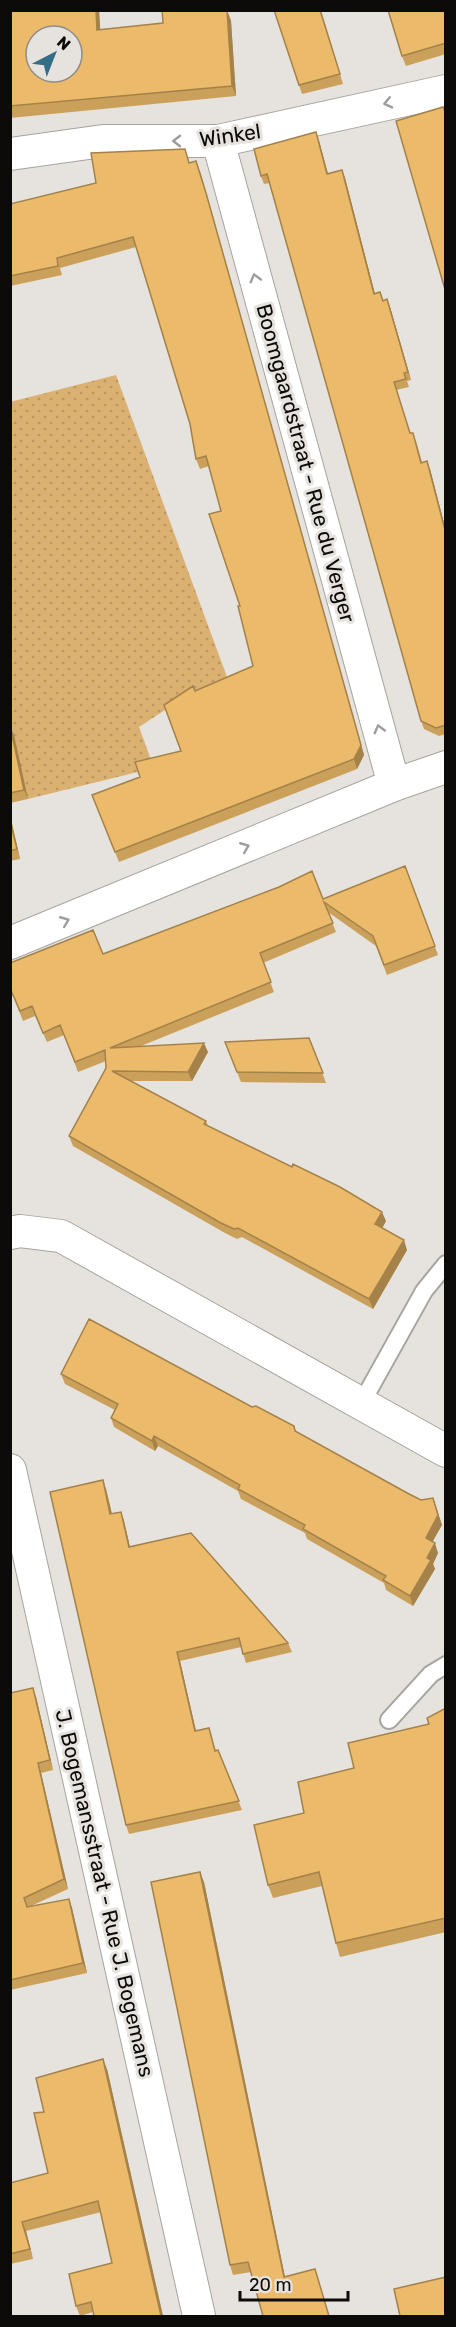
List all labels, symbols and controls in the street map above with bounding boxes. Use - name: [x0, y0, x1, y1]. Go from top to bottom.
- north arrow: [24, 24, 84, 84]
- text: N: [53, 32, 74, 54]
- one-way arrow: [384, 96, 394, 109]
- street label: Winkel: [198, 118, 262, 152]
- one-way arrow: [172, 135, 181, 147]
- one-way arrow: [250, 273, 262, 283]
- street label: Boomgaardstraat - Rue du Verger: [251, 301, 361, 625]
- one-way arrow: [374, 724, 386, 735]
- one-way arrow: [239, 842, 250, 854]
- one-way arrow: [58, 916, 69, 928]
- street label: J. Bogemansstraat - Rue J. Bogemans: [50, 1707, 160, 2079]
- scale bar: [240, 2264, 348, 2302]
- text: 20 m: [249, 2274, 291, 2296]

